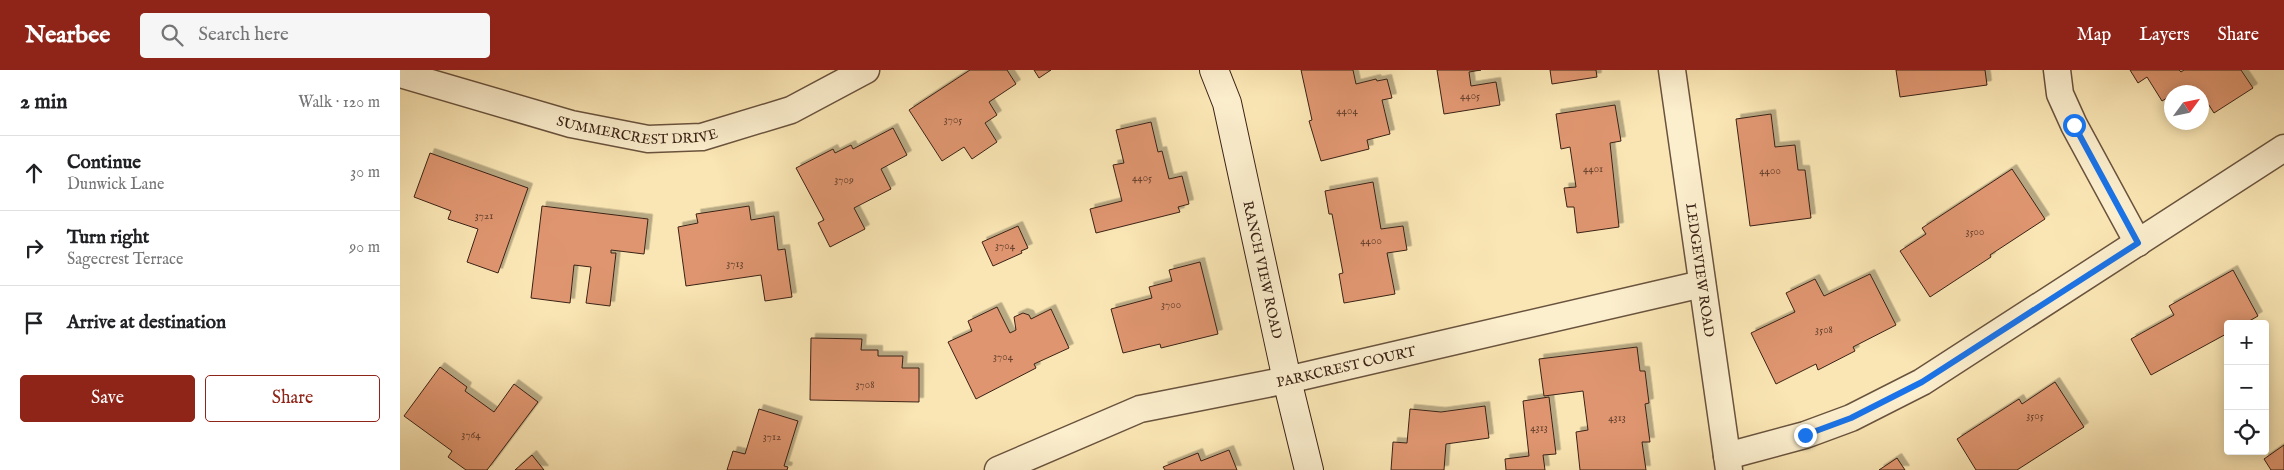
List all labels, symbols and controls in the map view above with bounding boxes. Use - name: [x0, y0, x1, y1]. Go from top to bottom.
- search box: [140, 13, 490, 58]
- text: Nearbee: [25, 20, 110, 51]
- icon: search: [158, 21, 186, 49]
- text: Search here: [198, 23, 289, 47]
- text: Map: [2077, 24, 2111, 47]
- text: Layers: [2139, 24, 2190, 47]
- text: Share: [2218, 24, 2259, 47]
- north arrow: [2164, 85, 2209, 130]
- text: 2 min: [20, 89, 67, 116]
- house number: 4405: [1460, 89, 1480, 103]
- text: Walk · 120 m: [298, 93, 380, 113]
- house number: 4404: [1336, 104, 1358, 118]
- street label: SUMMERCREST DRIVE: [554, 112, 720, 149]
- house number: 3705: [944, 113, 962, 127]
- route start: [2063, 114, 2086, 137]
- text: Continue: [67, 151, 141, 175]
- icon: ahead: [20, 159, 48, 187]
- house number: 4401: [1583, 162, 1603, 176]
- text: 30 m: [350, 163, 380, 183]
- house number: 4400: [1759, 164, 1781, 178]
- house number: 4405: [1132, 171, 1152, 185]
- house number: 3709: [834, 173, 854, 187]
- text: Dunwick Lane: [67, 175, 164, 195]
- street label: RANCH VIEW ROAD: [1238, 199, 1286, 341]
- street label: LEDGEVIEW ROAD: [1681, 202, 1718, 338]
- house number: 3721: [475, 209, 493, 223]
- house number: 3500: [1966, 225, 1984, 239]
- text: Turn right: [67, 226, 149, 250]
- icon: right: [20, 234, 48, 262]
- house number: 4400: [1360, 234, 1382, 248]
- text: 90 m: [349, 238, 380, 258]
- house number: 3704: [995, 239, 1016, 253]
- text: Sagecrest Terrace: [67, 250, 183, 270]
- house number: 3713: [726, 257, 744, 271]
- house number: 3700: [1161, 298, 1181, 312]
- icon: arrive: [20, 309, 48, 337]
- text: Arrive at destination: [67, 311, 226, 335]
- map controls: [2224, 320, 2269, 455]
- button: +: [2224, 320, 2269, 365]
- house number: 3508: [1815, 323, 1833, 337]
- street label: PARKCREST COURT: [1275, 342, 1418, 392]
- house number: 3704: [993, 350, 1014, 364]
- button: −: [2224, 365, 2269, 410]
- button: Save: [20, 375, 195, 422]
- button: Share: [205, 375, 380, 422]
- house number: 3708: [856, 378, 874, 392]
- house number: 3505: [2026, 409, 2044, 423]
- button: locate: [2224, 410, 2269, 455]
- house number: 4313: [1608, 411, 1626, 425]
- house number: 4313: [1530, 421, 1548, 435]
- route end: [1794, 424, 1817, 447]
- house number: 3764: [461, 428, 481, 442]
- house number: 3712: [763, 430, 781, 444]

